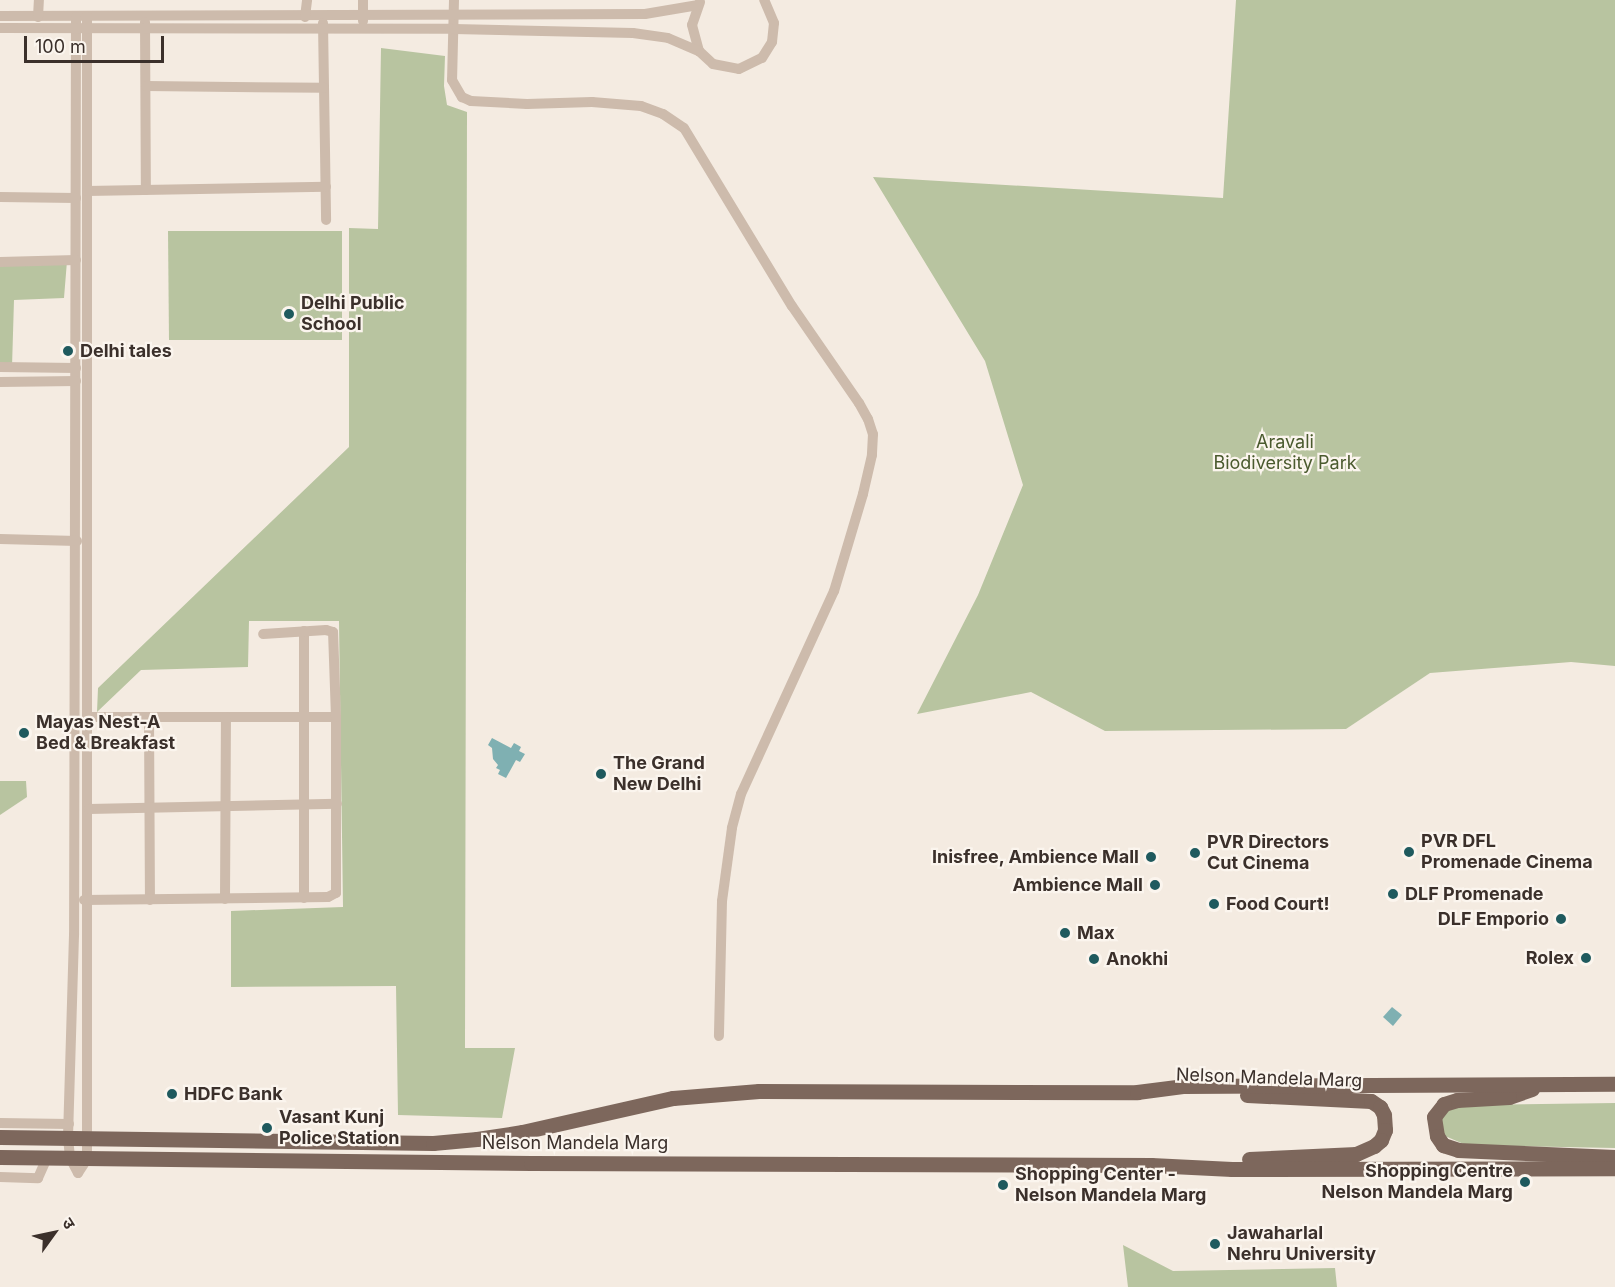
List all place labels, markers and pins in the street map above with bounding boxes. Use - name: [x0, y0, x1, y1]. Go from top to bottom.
- place label: Delhi Public School: [301, 293, 405, 336]
- marker: Delhi Public School: [282, 307, 296, 321]
- place label: Delhi tales: [80, 340, 172, 362]
- marker: Delhi tales: [61, 344, 75, 358]
- place label: Mayas Nest-A Bed & Breakfast: [36, 712, 175, 754]
- marker: Mayas Nest-A Bed & Breakfast: [17, 726, 31, 740]
- place label: The Grand New Delhi: [613, 753, 705, 795]
- marker: The Grand New Delhi: [594, 767, 608, 781]
- place label: PVR DFL Promenade Cinema: [1421, 831, 1593, 874]
- place label: PVR Directors Cut Cinema: [1207, 832, 1329, 874]
- marker: PVR DFL Promenade Cinema: [1402, 845, 1416, 859]
- place label: Inisfree, Ambience Mall: [931, 846, 1139, 868]
- marker: PVR Directors Cut Cinema: [1188, 846, 1202, 860]
- marker: Inisfree, Ambience Mall: [1144, 850, 1158, 864]
- place label: Ambience Mall: [1012, 874, 1143, 896]
- marker: Ambience Mall: [1148, 878, 1162, 892]
- place label: DLF Promenade: [1405, 883, 1543, 905]
- marker: DLF Promenade: [1386, 887, 1400, 901]
- place label: Food Court!: [1226, 893, 1330, 915]
- marker: Food Court!: [1207, 897, 1221, 911]
- place label: DLF Emporio: [1438, 908, 1549, 930]
- marker: DLF Emporio: [1554, 912, 1568, 926]
- place label: Max: [1077, 922, 1115, 944]
- marker: Max: [1058, 926, 1072, 940]
- place label: Rolex: [1526, 947, 1574, 969]
- place label: Anokhi: [1106, 948, 1168, 970]
- marker: Rolex: [1579, 951, 1593, 965]
- marker: Anokhi: [1087, 952, 1101, 966]
- place label: HDFC Bank: [184, 1083, 283, 1105]
- marker: HDFC Bank: [165, 1087, 179, 1101]
- place label: Vasant Kunj Police Station: [279, 1107, 400, 1150]
- marker: Vasant Kunj Police Station: [260, 1121, 274, 1135]
- place label: Shopping Centre Nelson Mandela Marg: [1322, 1161, 1513, 1204]
- place label: Shopping Center - Nelson Mandela Marg: [1015, 1164, 1206, 1206]
- marker: Shopping Centre Nelson Mandela Marg: [1518, 1175, 1532, 1189]
- marker: Shopping Center - Nelson Mandela Marg: [996, 1178, 1010, 1192]
- place label: Jawaharlal Nehru University: [1227, 1223, 1376, 1266]
- marker: Jawaharlal Nehru University: [1208, 1237, 1222, 1251]

